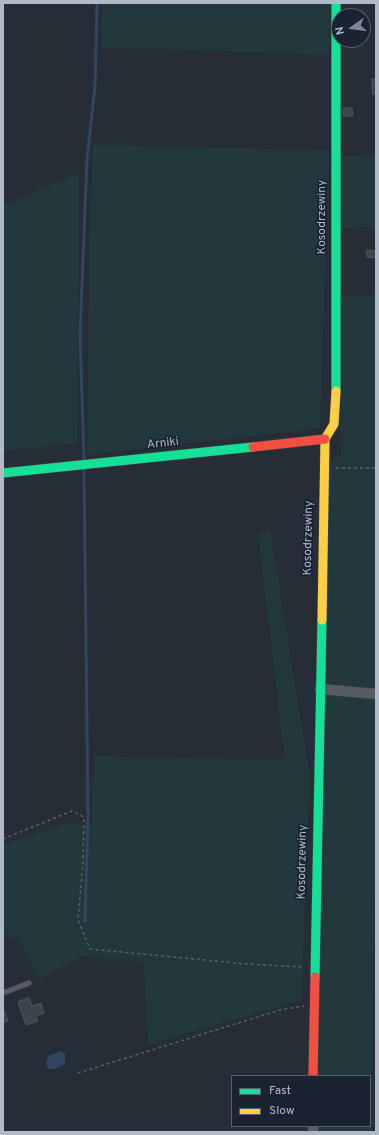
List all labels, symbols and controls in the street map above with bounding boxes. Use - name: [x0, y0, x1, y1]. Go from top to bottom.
- north arrow: [331, 8, 371, 48]
- text: N: [333, 25, 348, 36]
- street label: Kosodrzewiny: [316, 180, 330, 254]
- street label: Arniki: [146, 435, 180, 453]
- street label: Kosodrzewiny: [301, 500, 317, 576]
- street label: Kosodrzewiny: [295, 824, 311, 900]
- legend: [231, 1075, 371, 1127]
- text: Fast: [269, 1083, 291, 1099]
- text: Slow: [269, 1103, 295, 1119]

